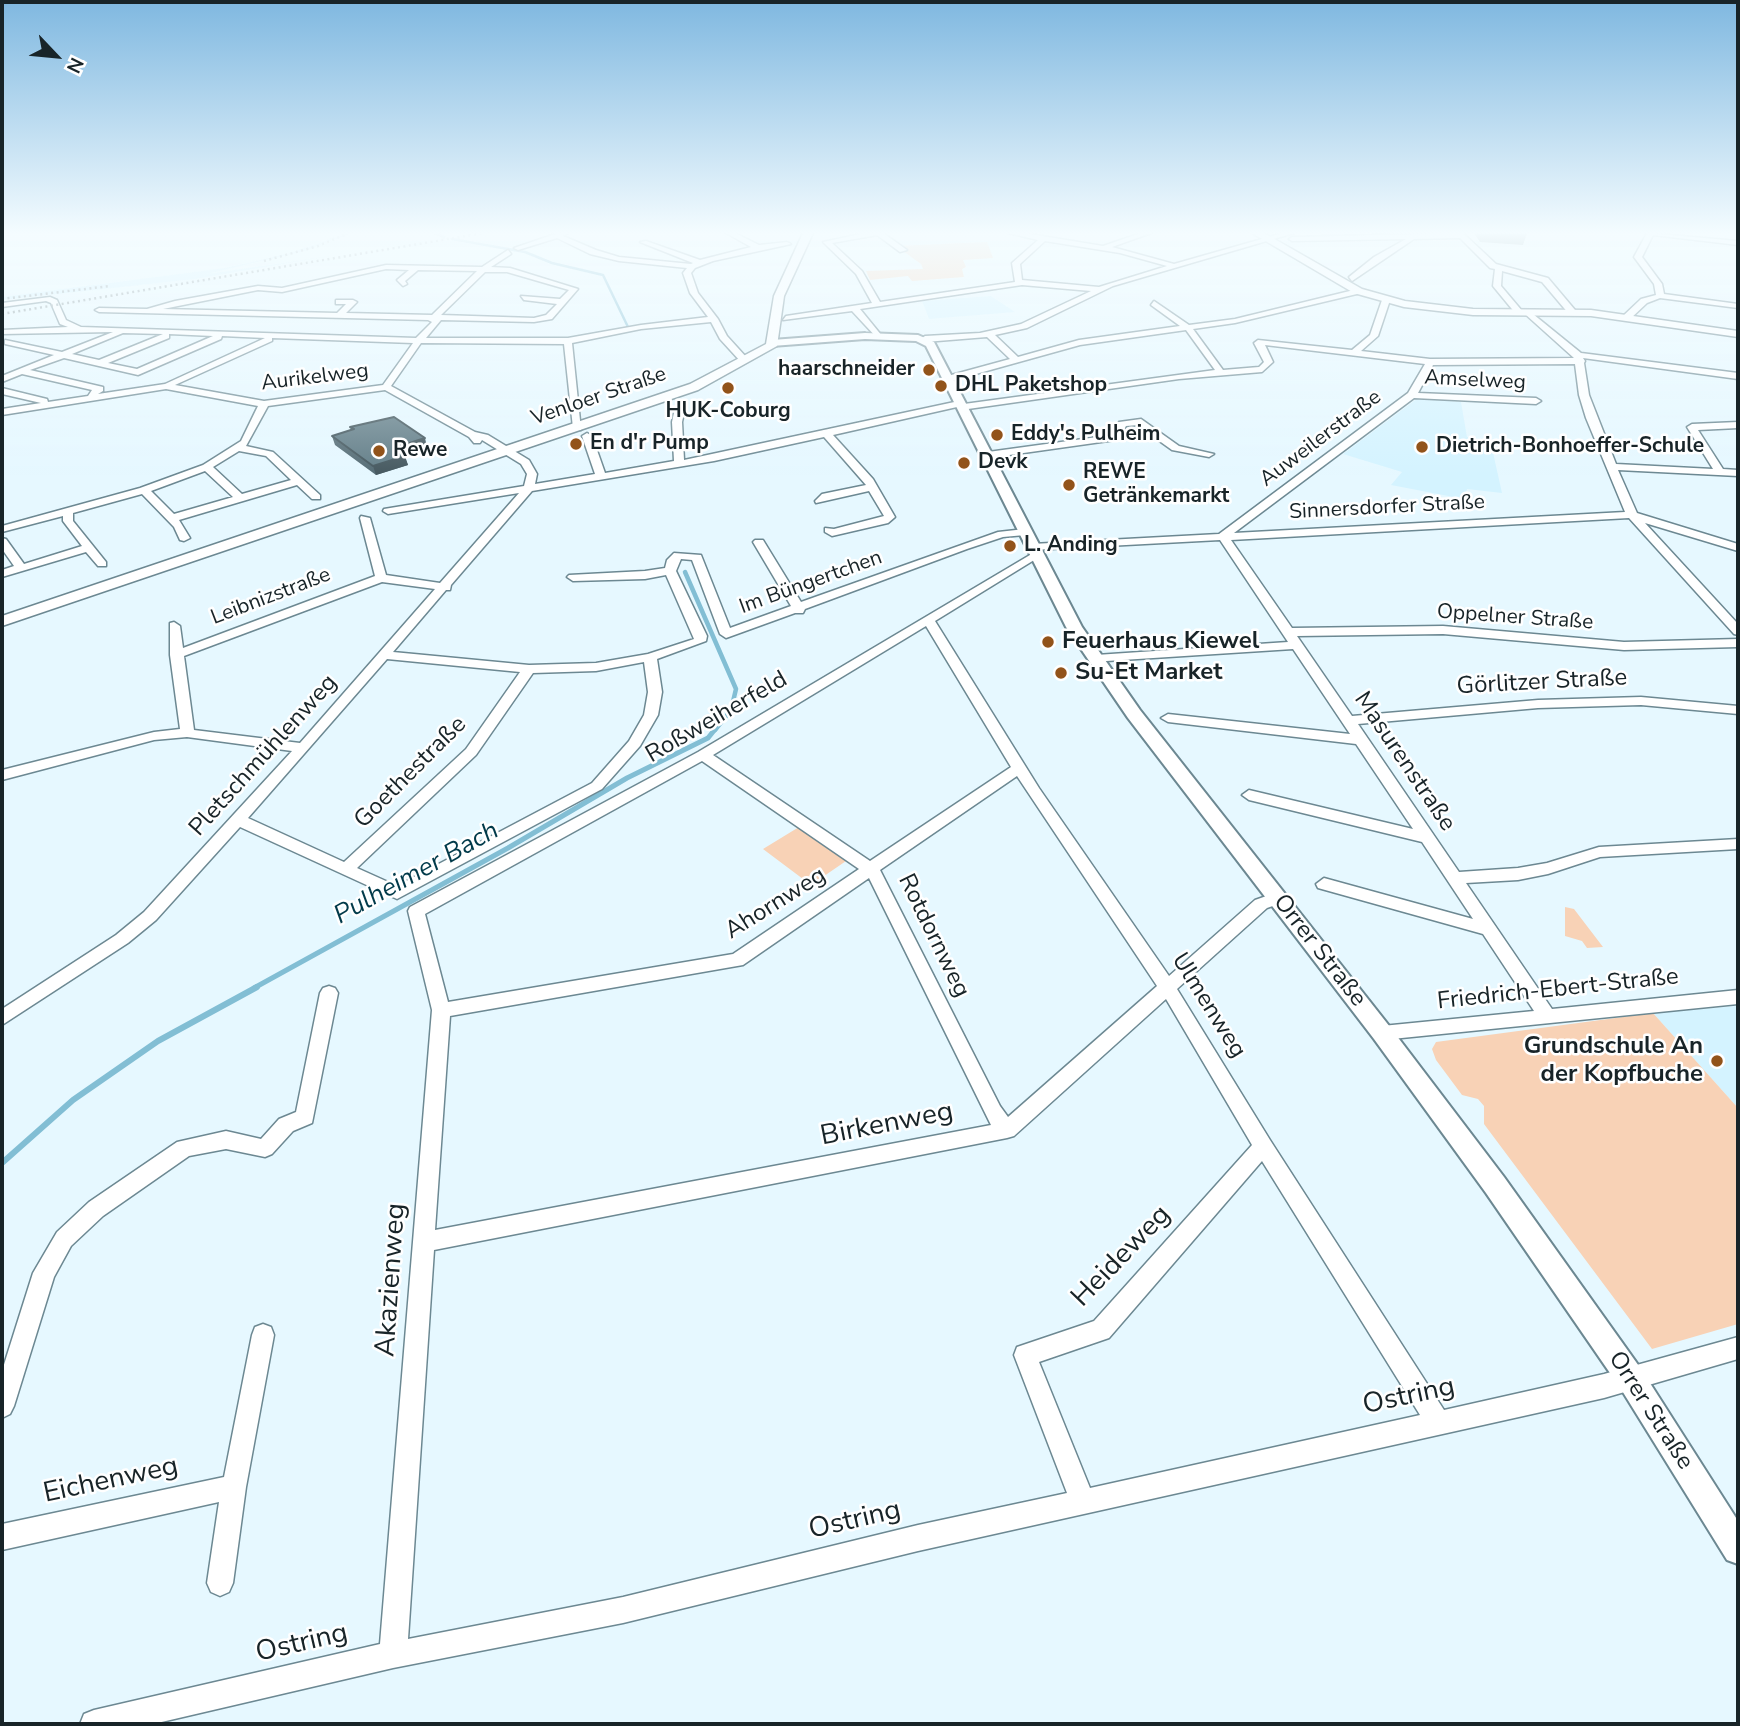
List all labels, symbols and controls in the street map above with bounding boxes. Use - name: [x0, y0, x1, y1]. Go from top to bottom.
- north arrow: [21, 21, 91, 91]
- text: N: [60, 53, 90, 77]
- place label: haarschneider: [778, 357, 915, 383]
- street label: Aurikelweg: [260, 359, 370, 397]
- street label: Venloer Straße: [528, 362, 670, 432]
- marker: haarschneider: [921, 362, 937, 378]
- street label: Amselweg: [1424, 366, 1526, 396]
- place label: DHL Paketshop: [955, 373, 1107, 399]
- marker: DHL Paketshop: [933, 378, 949, 394]
- marker: HUK-Coburg: [720, 380, 736, 396]
- street label: Auweilerstraße: [1255, 385, 1387, 493]
- place label: HUK-Coburg: [665, 399, 791, 425]
- place label: Eddy's Pulheim: [1011, 422, 1161, 448]
- marker: Eddy's Pulheim: [989, 427, 1005, 443]
- place label: En d'r Pump: [590, 431, 709, 457]
- place label: Dietrich-Bonhoeffer-Schule: [1436, 434, 1704, 460]
- marker: En d'r Pump: [568, 436, 584, 452]
- place label: Rewe: [393, 438, 447, 464]
- marker: Dietrich-Bonhoeffer-Schule: [1414, 439, 1430, 455]
- marker: Rewe: [371, 443, 387, 459]
- place label: Devk: [978, 450, 1028, 476]
- marker: Devk: [956, 455, 972, 471]
- place label: REWE Getränkemarkt: [1083, 460, 1229, 510]
- marker: REWE Getränkemarkt: [1061, 477, 1077, 493]
- street label: Sinnersdorfer Straße: [1288, 490, 1486, 526]
- place label: L. Anding: [1024, 533, 1118, 559]
- marker: L. Anding: [1002, 538, 1018, 554]
- street label: Im Büngertchen: [736, 545, 886, 621]
- street label: Leibnizstraße: [208, 563, 334, 631]
- street label: Oppelner Straße: [1436, 600, 1594, 636]
- place label: Feuerhaus Kiewel: [1062, 628, 1259, 656]
- marker: Feuerhaus Kiewel: [1040, 634, 1056, 650]
- place label: Su-Et Market: [1075, 659, 1223, 687]
- street label: Görlitzer Straße: [1456, 664, 1628, 702]
- marker: Su-Et Market: [1053, 665, 1069, 681]
- street label: Roßweiherfeld: [641, 666, 793, 770]
- street label: Pletschmühlenweg: [184, 669, 344, 843]
- street label: Masurenstraße: [1347, 687, 1461, 837]
- street label: Goethestraße: [349, 711, 473, 835]
- water label: Pulheimer Bach: [329, 816, 505, 932]
- street label: Ahornweg: [720, 862, 832, 946]
- street label: Rotdornweg: [891, 870, 975, 1002]
- street label: Orrer Straße: [1266, 889, 1372, 1013]
- street label: Ulmenweg: [1164, 948, 1252, 1064]
- street label: Friedrich-Ebert-Straße: [1436, 963, 1680, 1017]
- place label: Grundschule An der Kopfbuche: [1524, 1033, 1703, 1089]
- marker: Grundschule An der Kopfbuche: [1709, 1053, 1725, 1069]
- street label: Birkenweg: [818, 1096, 956, 1154]
- street label: Heideweg: [1065, 1199, 1179, 1315]
- street label: Akazienweg: [370, 1202, 414, 1358]
- street label: Orrer Straße: [1601, 1347, 1699, 1475]
- street label: Ostring: [1360, 1371, 1458, 1423]
- street label: Eichenweg: [41, 1450, 181, 1512]
- street label: Ostring: [806, 1494, 904, 1548]
- street label: Ostring: [253, 1617, 351, 1671]

